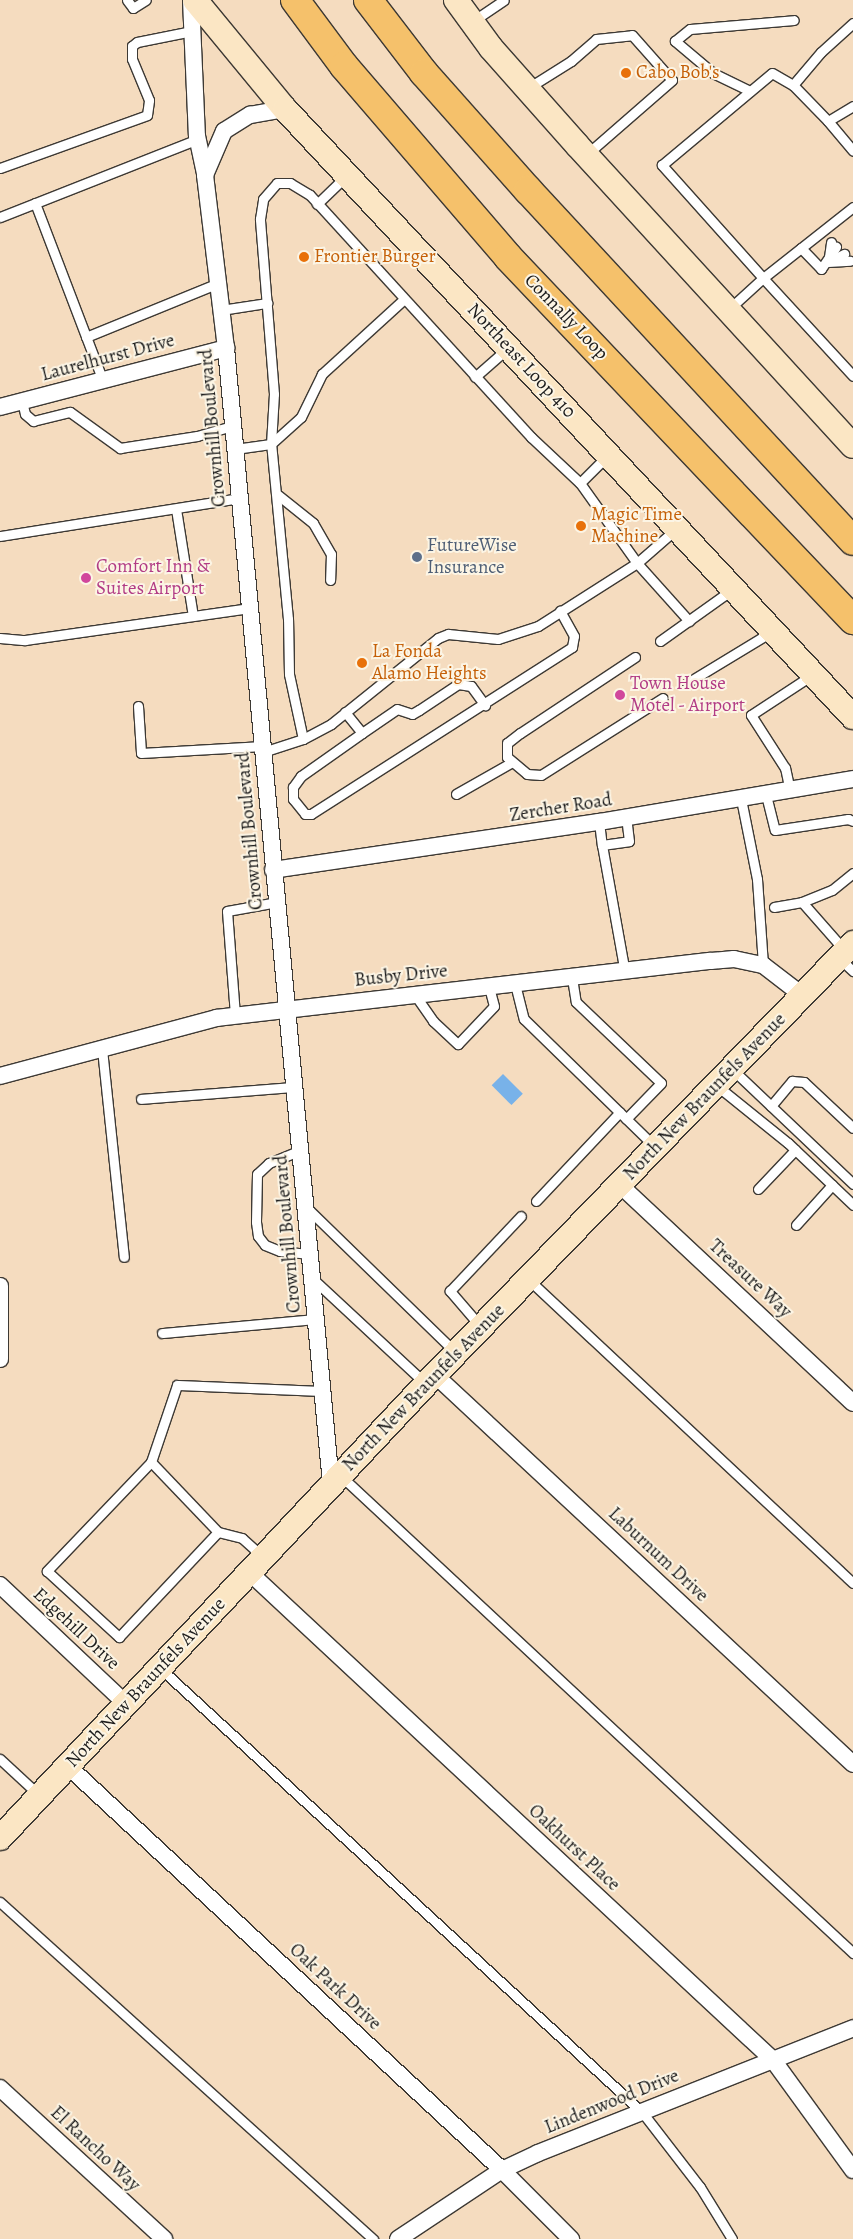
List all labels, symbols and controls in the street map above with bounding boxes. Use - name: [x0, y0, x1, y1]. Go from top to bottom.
- place label: Cabo Bob's: [636, 62, 720, 84]
- marker: Cabo Bob's: [620, 67, 632, 79]
- place label: Frontier Burger: [314, 246, 436, 268]
- marker: Frontier Burger: [298, 251, 310, 263]
- street label: Connally Loop: [519, 269, 613, 365]
- street label: Northeast Loop 410: [462, 299, 580, 423]
- street label: Laurelhurst Drive: [39, 329, 177, 387]
- street label: Crownhill Boulevard: [195, 348, 231, 508]
- place label: Magic Time Machine: [591, 504, 682, 548]
- marker: Magic Time Machine: [575, 520, 587, 532]
- place label: FutureWise Insurance: [427, 535, 517, 579]
- marker: FutureWise Insurance: [411, 551, 423, 563]
- place label: Comfort Inn & Suites Airport: [96, 556, 210, 600]
- marker: Comfort Inn & Suites Airport: [80, 572, 92, 584]
- place label: La Fonda Alamo Heights: [372, 641, 487, 685]
- marker: La Fonda Alamo Heights: [356, 657, 368, 669]
- place label: Town House Motel - Airport: [630, 673, 746, 717]
- marker: Town House Motel - Airport: [614, 689, 626, 701]
- street label: Crownhill Boulevard: [232, 751, 268, 911]
- street label: Zercher Road: [508, 789, 614, 827]
- street label: Busby Drive: [353, 960, 449, 992]
- street label: North New Braunfels Avenue: [619, 1009, 791, 1185]
- street label: Crownhill Boulevard: [270, 1154, 306, 1314]
- street label: Treasure Way: [704, 1235, 796, 1323]
- street label: North New Braunfels Avenue: [338, 1300, 510, 1476]
- street label: Laburnum Drive: [603, 1503, 713, 1607]
- street label: Edgehill Drive: [28, 1583, 124, 1675]
- street label: North New Braunfels Avenue: [61, 1593, 231, 1773]
- street label: Oakhurst Place: [523, 1800, 625, 1896]
- street label: Oak Park Drive: [284, 1939, 386, 2035]
- street label: Lindenwood Drive: [542, 2065, 682, 2139]
- street label: El Rancho Way: [45, 2102, 145, 2196]

